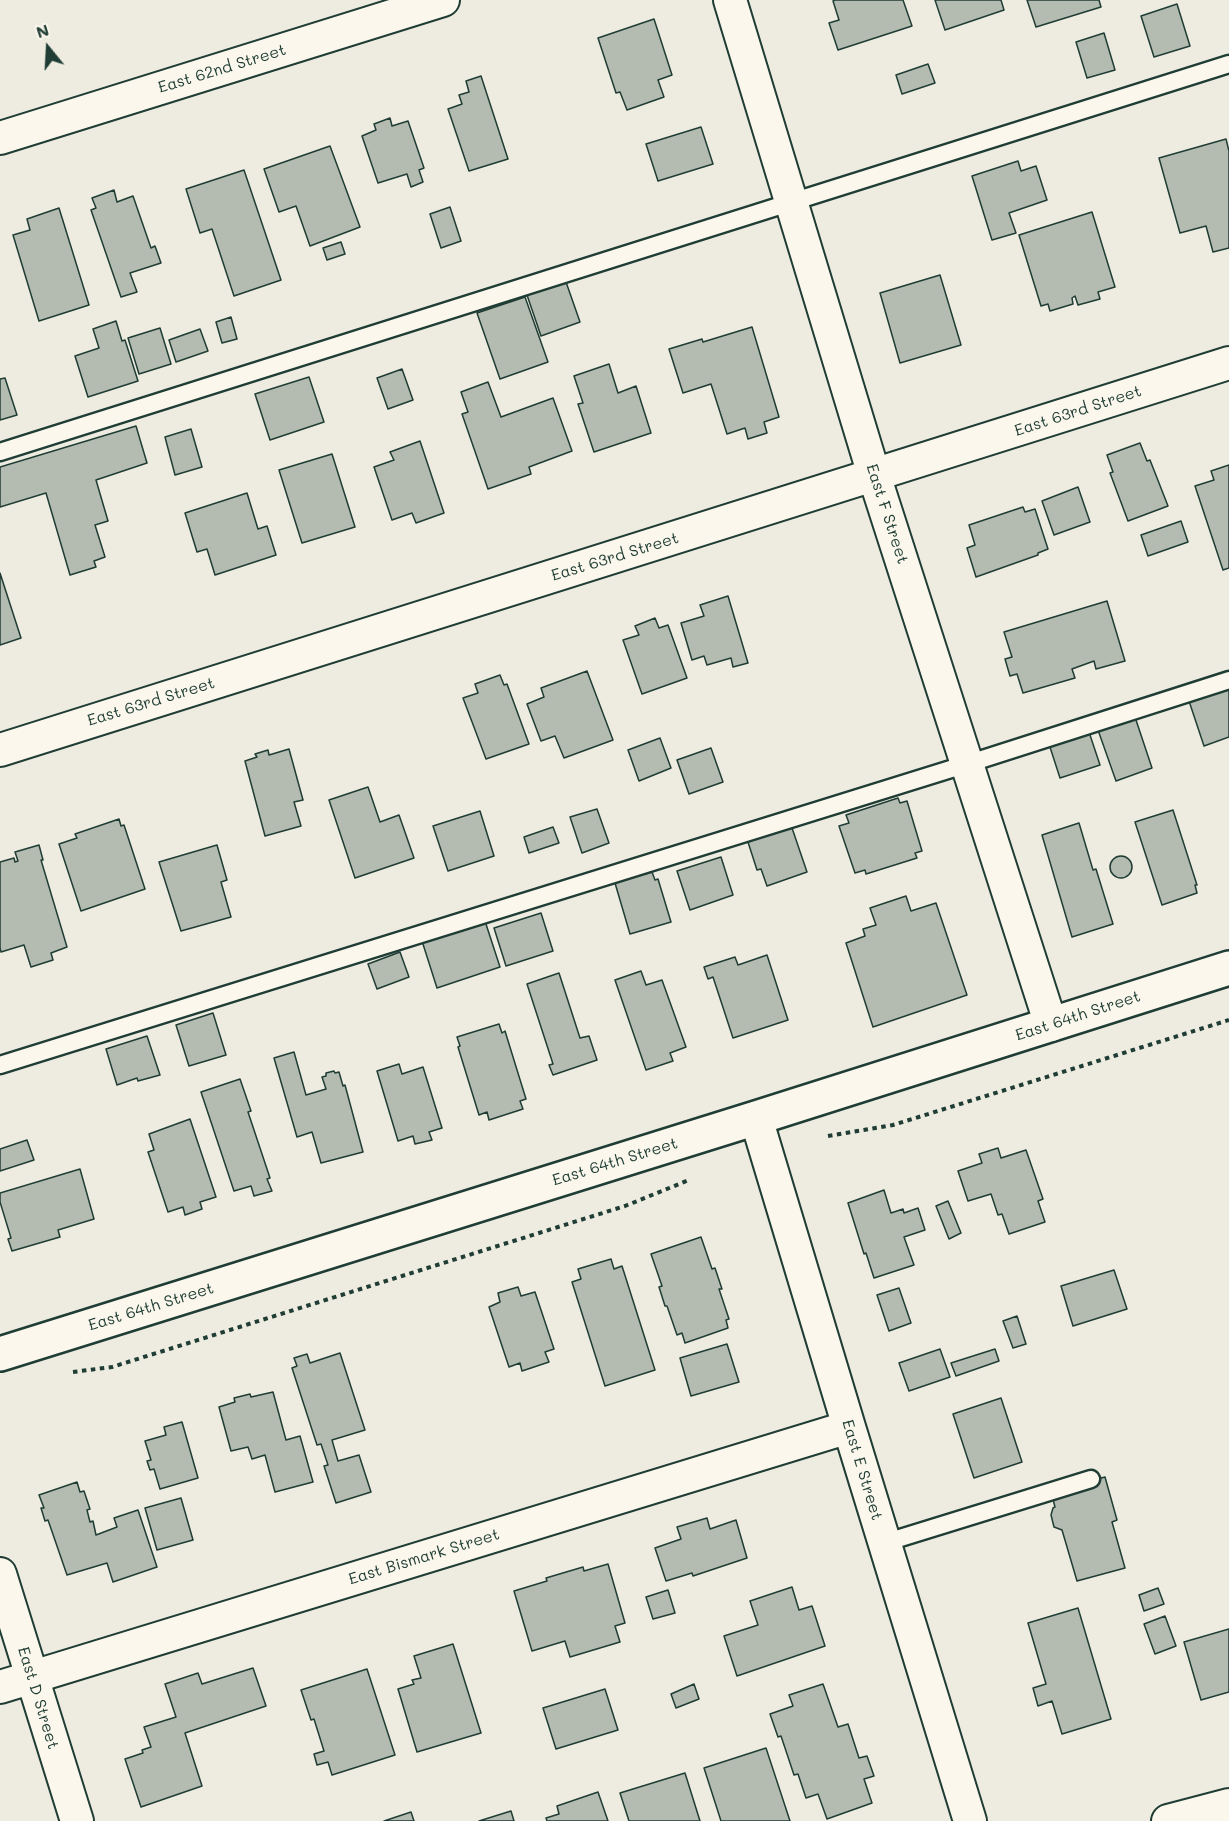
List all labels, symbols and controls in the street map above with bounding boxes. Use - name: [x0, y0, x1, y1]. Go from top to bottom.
- north arrow: [18, 18, 78, 78]
- text: N: [33, 19, 51, 42]
- street label: East 62nd Street: [156, 40, 288, 98]
- street label: East 63rd Street: [1012, 381, 1144, 441]
- street label: East F Street: [862, 462, 912, 566]
- street label: East 63rd Street: [549, 528, 681, 586]
- street label: East 63rd Street: [85, 673, 217, 731]
- street label: East 64th Street: [1013, 987, 1143, 1045]
- street label: East 64th Street: [550, 1134, 680, 1190]
- street label: East 64th Street: [86, 1279, 216, 1335]
- street label: East E Street: [838, 1417, 886, 1523]
- street label: East Bismark Street: [346, 1525, 502, 1589]
- street label: East D Street: [13, 1644, 63, 1752]

